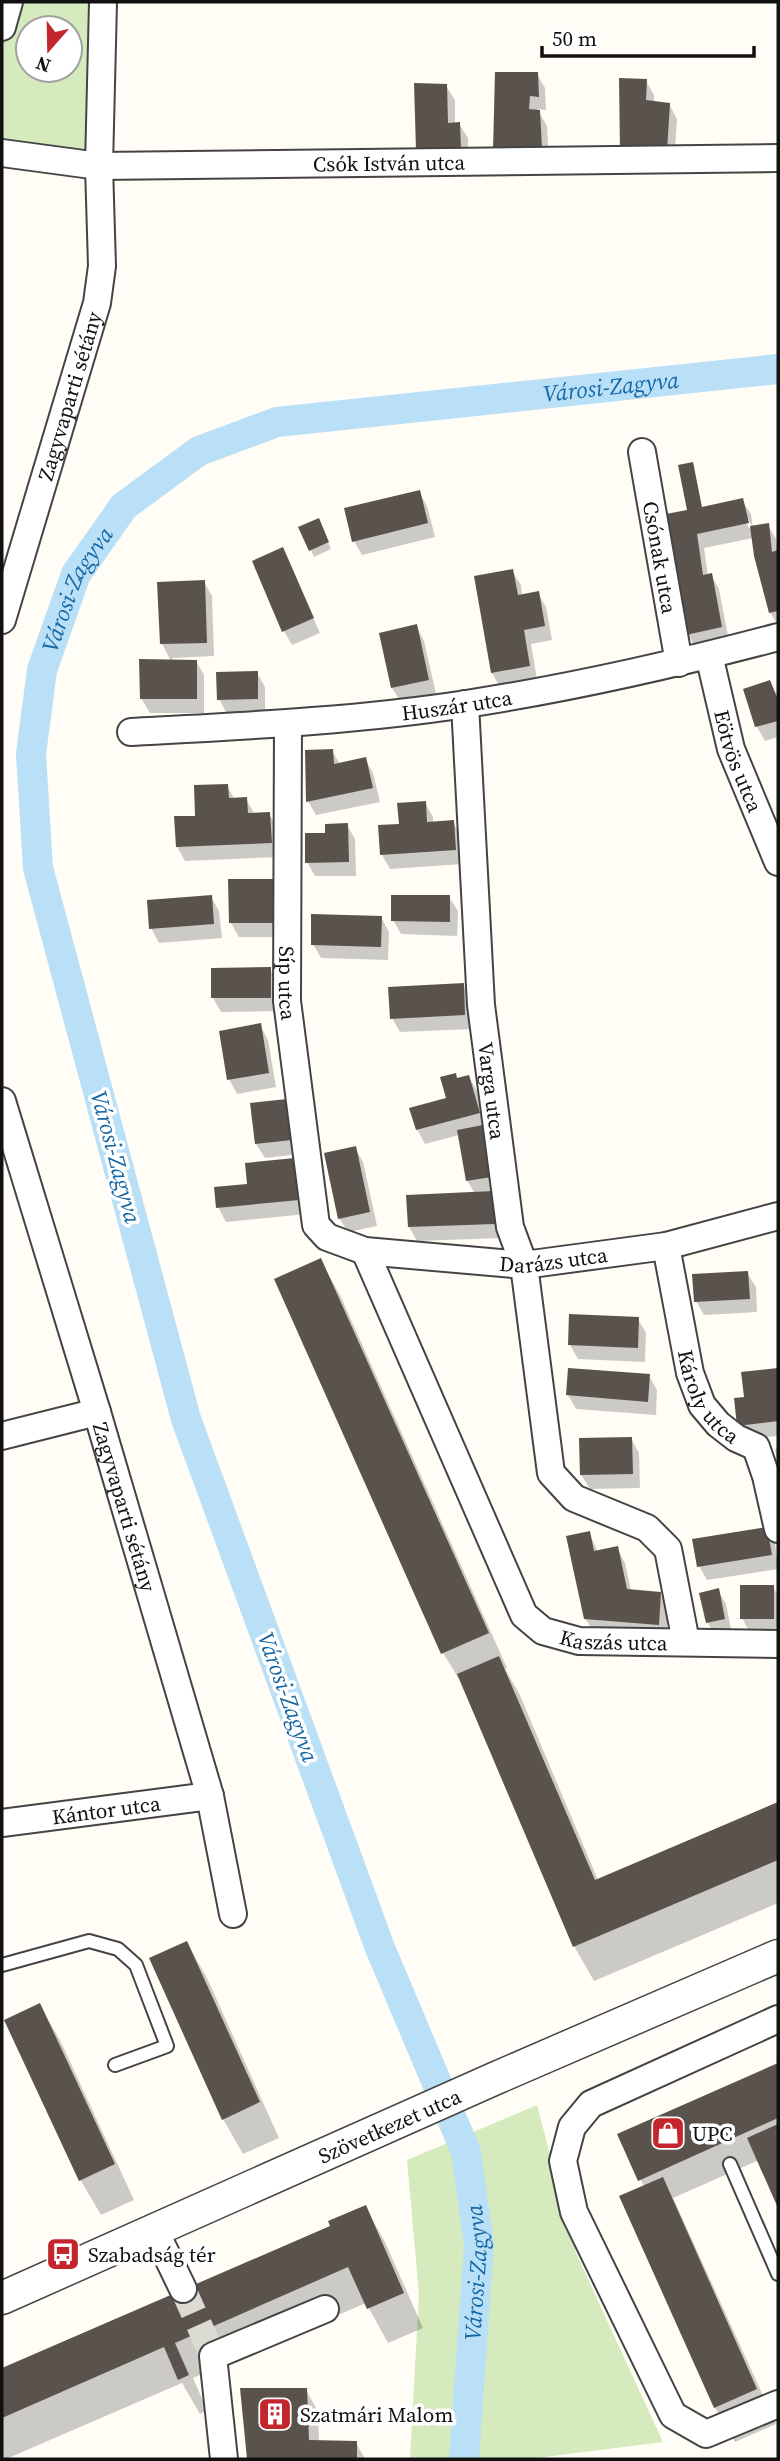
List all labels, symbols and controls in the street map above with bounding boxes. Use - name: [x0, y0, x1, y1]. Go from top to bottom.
- north arrow: [14, 14, 84, 84]
- scale bar: [542, 14, 754, 58]
- text: 50 m: [552, 24, 597, 53]
- text: N: [32, 50, 54, 80]
- street label: Csók István utca: [313, 147, 466, 178]
- street label: Zagyvaparti sétány: [30, 308, 108, 484]
- water label: Városi-Zagyva: [542, 364, 681, 410]
- street label: Csónak utca: [636, 499, 685, 616]
- water label: Városi-Zagyva: [34, 520, 121, 656]
- street label: Huszár utca: [400, 682, 514, 727]
- street label: Eötvös utca: [708, 707, 770, 817]
- street label: Síp utca: [272, 946, 304, 1022]
- street label: Varga utca: [471, 1040, 513, 1142]
- water label: Városi-Zagyva: [83, 1087, 149, 1227]
- street label: Darázs utca: [498, 1239, 609, 1280]
- street label: Károly utca: [671, 1347, 746, 1450]
- street label: Zagyvaparti sétány: [86, 1419, 164, 1595]
- street label: Kaszás utca: [556, 1622, 668, 1657]
- water label: Városi-Zagyva: [250, 1627, 326, 1767]
- street label: Kántor utca: [50, 1788, 162, 1831]
- street label: Szövetkezet utca: [313, 2081, 466, 2170]
- shop icon: UPC: [649, 2114, 687, 2152]
- place label: UPC: [692, 2119, 732, 2148]
- water label: Városi-Zagyva: [456, 2202, 496, 2342]
- bus stop icon: Szabadság tér: [44, 2235, 82, 2273]
- place label: Szabadság tér: [88, 2240, 216, 2269]
- building icon: Szatmári Malom: [256, 2395, 294, 2433]
- place label: Szatmári Malom: [300, 2400, 453, 2429]

